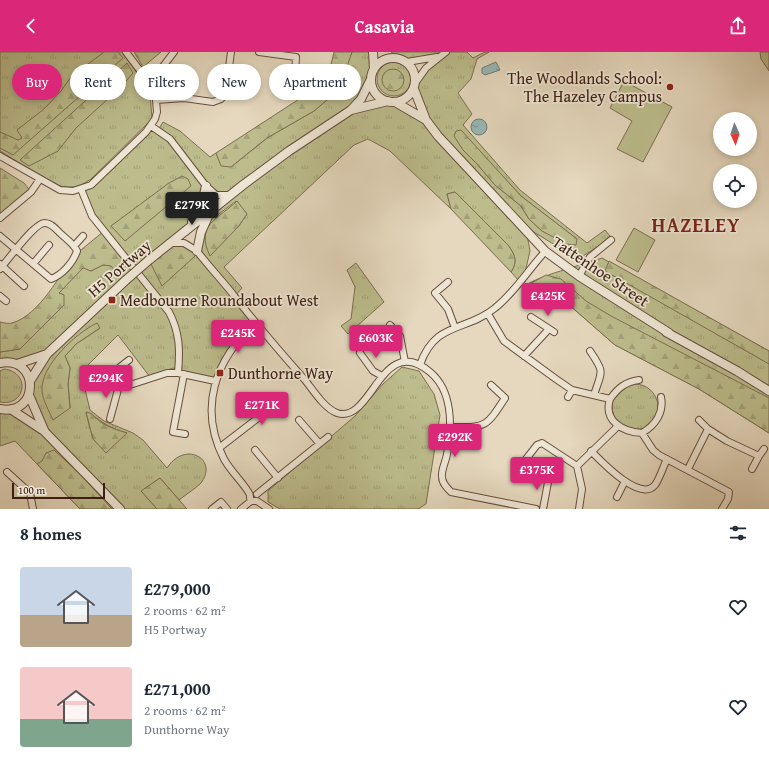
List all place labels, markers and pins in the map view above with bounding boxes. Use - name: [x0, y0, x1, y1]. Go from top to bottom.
- place label: The Woodlands School: The Hazeley Campus: [507, 66, 662, 108]
- marker: The Woodlands School: The Hazeley Campus: [665, 82, 675, 92]
- pin: £279K: [164, 192, 220, 226]
- pin: £425K: [520, 283, 576, 317]
- place label: Medbourne Roundabout West: [120, 288, 319, 312]
- marker: Medbourne Roundabout West: [107, 295, 117, 305]
- pin: £245K: [210, 320, 266, 354]
- pin: £603K: [348, 325, 404, 359]
- place label: Dunthorne Way: [228, 361, 333, 385]
- pin: £294K: [78, 365, 134, 399]
- marker: Dunthorne Way: [215, 368, 225, 378]
- pin: £271K: [234, 392, 290, 426]
- pin: £292K: [427, 424, 483, 458]
- pin: £375K: [509, 457, 565, 491]

